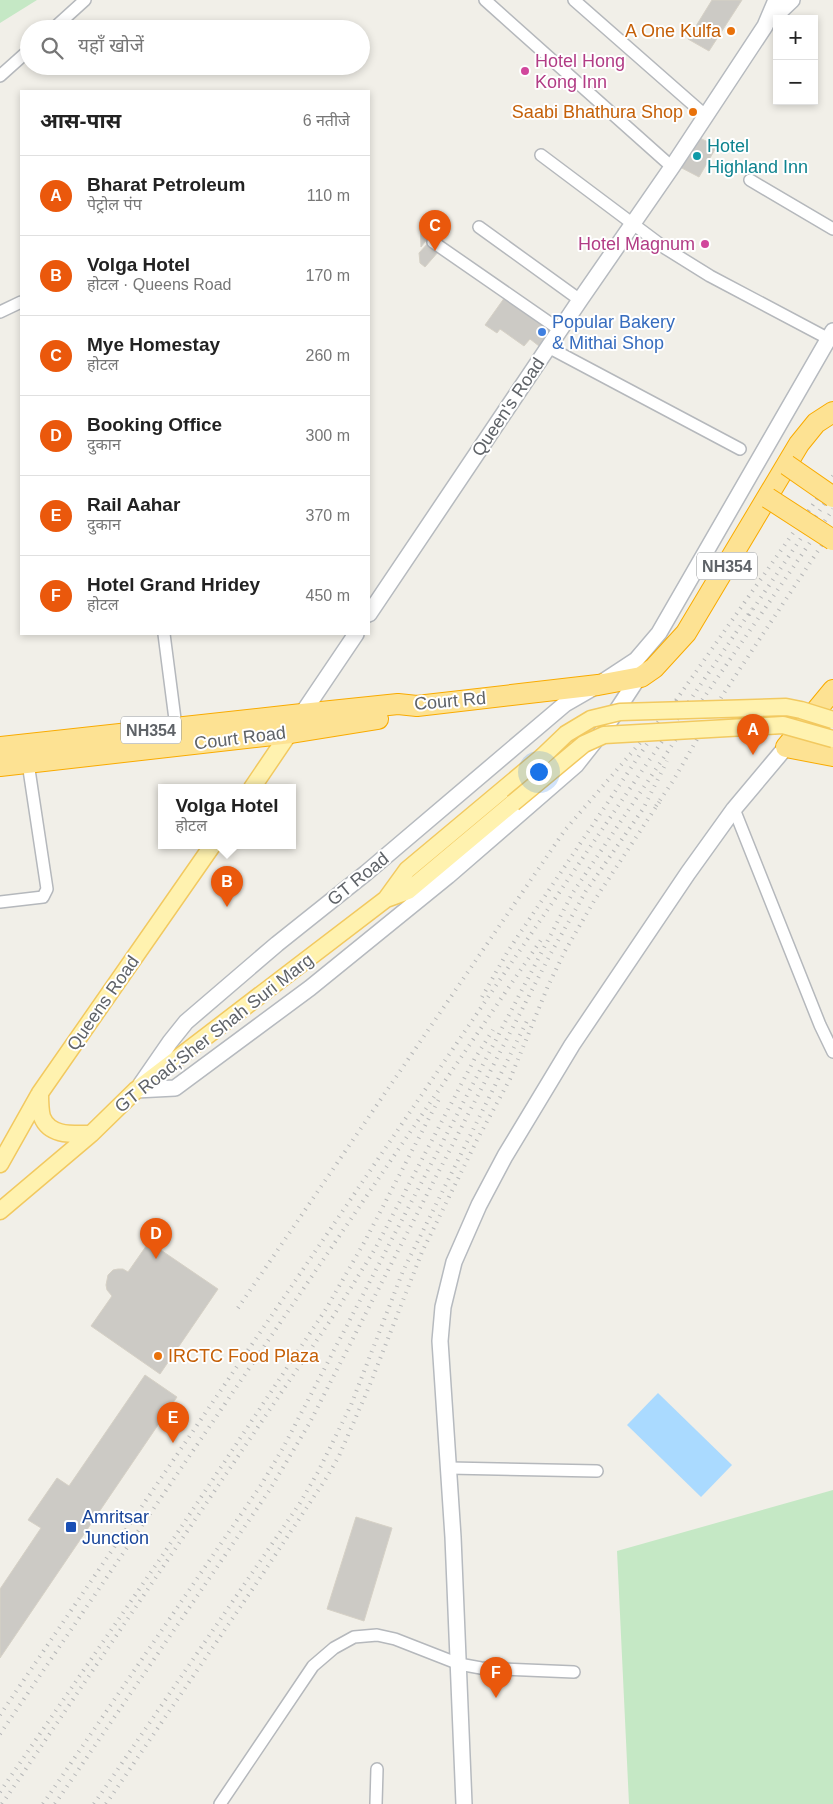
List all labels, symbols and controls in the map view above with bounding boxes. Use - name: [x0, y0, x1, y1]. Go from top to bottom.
- map controls: [773, 15, 818, 105]
- button: +: [773, 15, 818, 60]
- search box: [20, 20, 370, 75]
- place label: A One Kulfa: [625, 21, 722, 41]
- marker: A One Kulfa: [725, 25, 737, 37]
- icon: search: [38, 34, 66, 62]
- text: यहाँ खोजें: [78, 35, 144, 56]
- place label: Hotel Hong Kong Inn: [535, 51, 625, 92]
- button: −: [773, 60, 818, 105]
- marker: Hotel Hong Kong Inn: [519, 65, 531, 77]
- place label: Saabi Bhathura Shop: [512, 102, 683, 122]
- marker: Saabi Bhathura Shop: [687, 106, 699, 118]
- text: आस-पास: [40, 109, 121, 132]
- text: 6 नतीजे: [303, 112, 350, 129]
- place label: Hotel Highland Inn: [707, 136, 808, 177]
- marker: Hotel Highland Inn: [691, 150, 703, 162]
- text: Bharat Petroleum: [87, 174, 245, 195]
- text: A: [50, 187, 62, 204]
- text: 110 m: [307, 187, 350, 204]
- text: पेट्रोल पंप: [87, 196, 142, 213]
- pin: C: [419, 210, 451, 251]
- place label: Hotel Magnum: [578, 234, 695, 254]
- marker: Hotel Magnum: [699, 238, 711, 250]
- text: Volga Hotel: [87, 254, 190, 275]
- text: B: [50, 267, 62, 284]
- text: 170 m: [306, 267, 350, 284]
- text: होटल · Queens Road: [87, 276, 232, 293]
- place label: Popular Bakery & Mithai Shop: [552, 312, 675, 353]
- marker: Popular Bakery & Mithai Shop: [536, 326, 548, 338]
- text: Mye Homestay: [87, 334, 220, 355]
- text: C: [50, 347, 62, 364]
- text: 260 m: [306, 347, 350, 364]
- street label: Queen's Road: [468, 354, 548, 460]
- text: होटल: [87, 356, 119, 373]
- text: Booking Office: [87, 414, 222, 435]
- text: D: [50, 427, 62, 444]
- text: 300 m: [306, 427, 350, 444]
- text: दुकान: [87, 436, 121, 453]
- text: Rail Aahar: [87, 494, 180, 515]
- text: E: [51, 507, 61, 524]
- text: 370 m: [306, 507, 350, 524]
- text: दुकान: [87, 516, 121, 533]
- road number: NH354: [697, 552, 757, 580]
- text: Hotel Grand Hridey: [87, 574, 260, 595]
- text: F: [51, 587, 61, 604]
- text: 450 m: [306, 587, 350, 604]
- text: होटल: [87, 596, 119, 613]
- street label: Court Rd: [413, 688, 487, 714]
- pin: A: [737, 714, 769, 755]
- road number: NH354: [121, 716, 181, 744]
- street label: Court Road: [193, 722, 287, 754]
- your location: [526, 759, 552, 785]
- popup: [158, 784, 296, 849]
- text: Volga Hotel: [175, 795, 279, 816]
- text: होटल: [175, 817, 207, 834]
- street label: GT Road: [323, 848, 393, 910]
- pin: B: [211, 866, 243, 907]
- street label: GT Road;Sher Shah Suri Marg: [111, 949, 317, 1117]
- street label: Queens Road: [63, 952, 143, 1054]
- pin: D: [140, 1218, 172, 1259]
- place label: IRCTC Food Plaza: [168, 1346, 320, 1366]
- marker: IRCTC Food Plaza: [152, 1350, 164, 1362]
- pin: E: [157, 1402, 189, 1443]
- place label: Amritsar Junction: [82, 1507, 149, 1548]
- marker: Amritsar Junction: [64, 1520, 78, 1534]
- pin: F: [480, 1657, 512, 1698]

